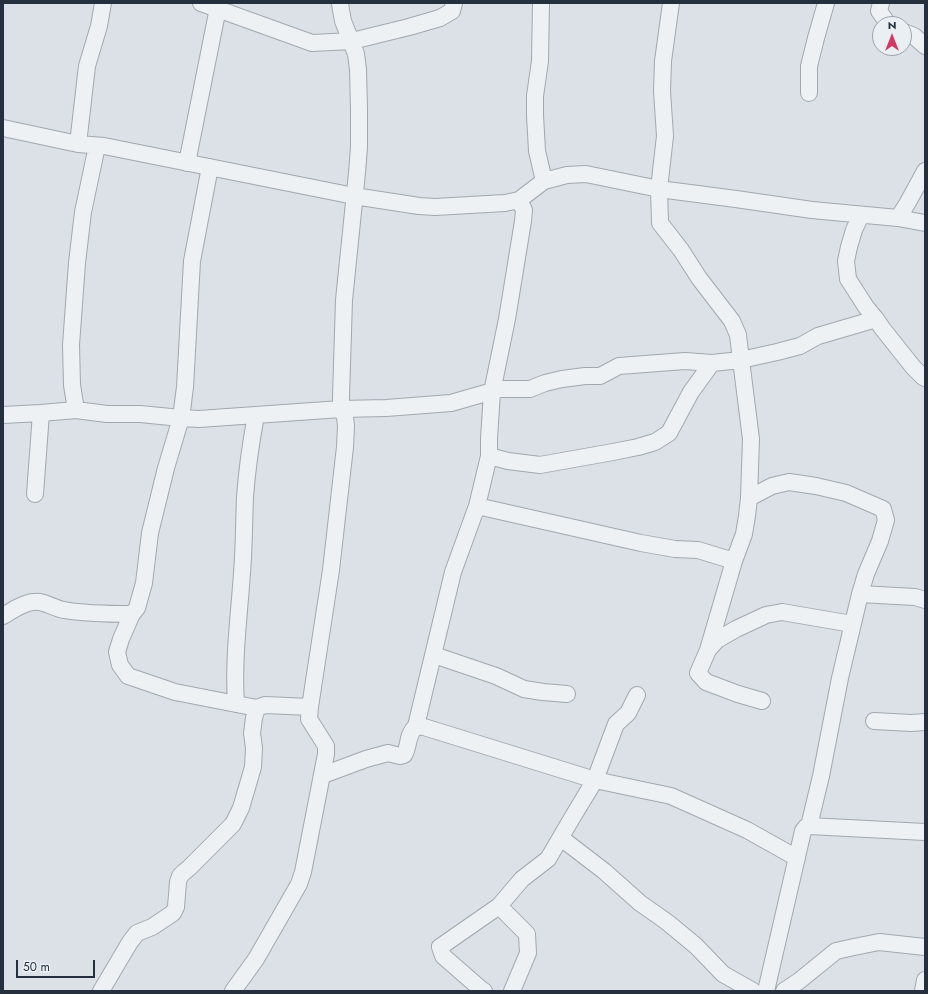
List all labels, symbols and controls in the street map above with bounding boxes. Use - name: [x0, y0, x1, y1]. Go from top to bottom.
- north arrow: [872, 16, 912, 56]
- text: N: [888, 17, 896, 33]
- scale bar: [18, 952, 97, 978]
- text: 50 m: [23, 958, 50, 976]

